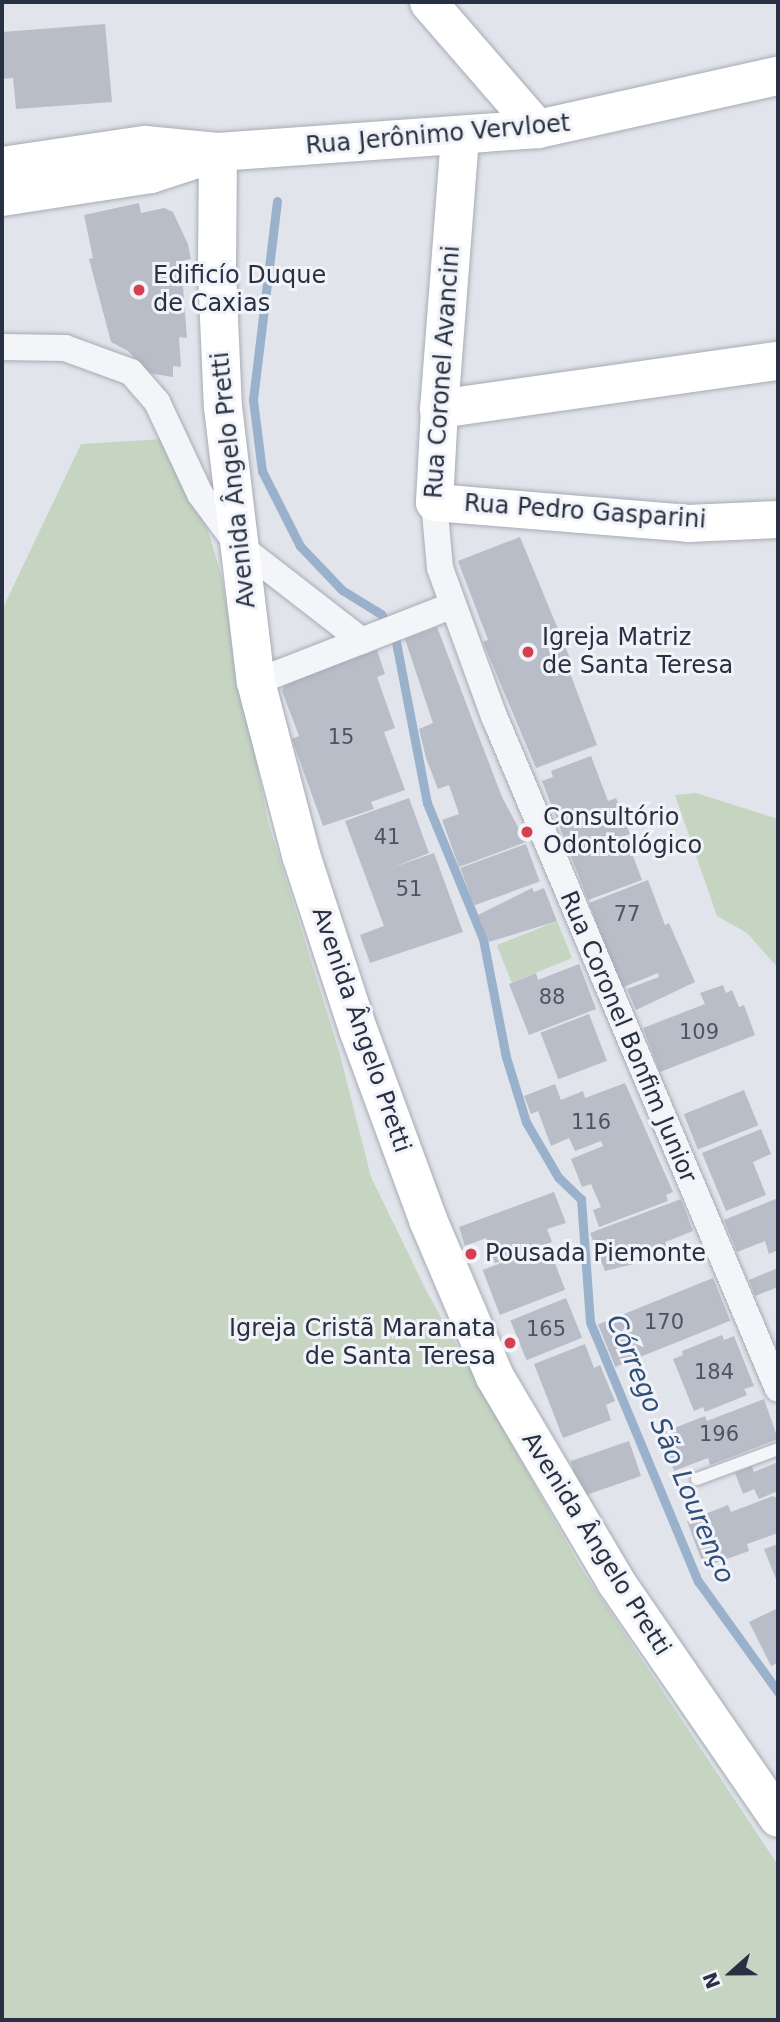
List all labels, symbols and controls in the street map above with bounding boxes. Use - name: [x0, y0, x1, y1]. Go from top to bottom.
- street label: Rua Jerônimo Vervloet: [305, 109, 571, 161]
- street label: Rua Coronel Avancini: [420, 244, 466, 500]
- place label: Edificío Duque de Caxias: [153, 262, 326, 318]
- marker: Edificío Duque de Caxias: [131, 282, 147, 298]
- street label: Avenida Ângelo Pretti: [206, 350, 262, 610]
- street label: Rua Pedro Gasparini: [463, 489, 707, 535]
- place label: Igreja Matriz de Santa Teresa: [542, 624, 733, 680]
- marker: Igreja Matriz de Santa Teresa: [520, 644, 536, 660]
- house number: 15: [328, 724, 354, 750]
- place label: Consultório Odontológico: [543, 804, 702, 860]
- marker: Consultório Odontológico: [517, 822, 537, 842]
- house number: 41: [374, 824, 400, 850]
- house number: 51: [396, 876, 422, 902]
- street label: Rua Coronel Bonfim Junior: [553, 887, 703, 1187]
- house number: 77: [614, 901, 640, 927]
- street label: Avenida Ângelo Pretti: [305, 903, 417, 1157]
- house number: 88: [539, 984, 565, 1010]
- house number: 109: [679, 1019, 719, 1045]
- house number: 116: [571, 1109, 611, 1135]
- place label: Pousada Piemonte: [485, 1240, 706, 1268]
- marker: Pousada Piemonte: [463, 1246, 479, 1262]
- house number: 170: [644, 1309, 684, 1335]
- water label: Córrego São Lourenço: [599, 1310, 741, 1588]
- place label: Igreja Cristã Maranata de Santa Teresa: [229, 1315, 496, 1371]
- house number: 165: [526, 1316, 566, 1342]
- marker: Igreja Cristã Maranata de Santa Teresa: [502, 1335, 518, 1351]
- house number: 184: [694, 1359, 734, 1385]
- house number: 196: [699, 1421, 739, 1447]
- street label: Avenida Ângelo Pretti: [516, 1427, 676, 1661]
- north arrow: [696, 1938, 766, 2008]
- text: N: [698, 1969, 725, 1992]

